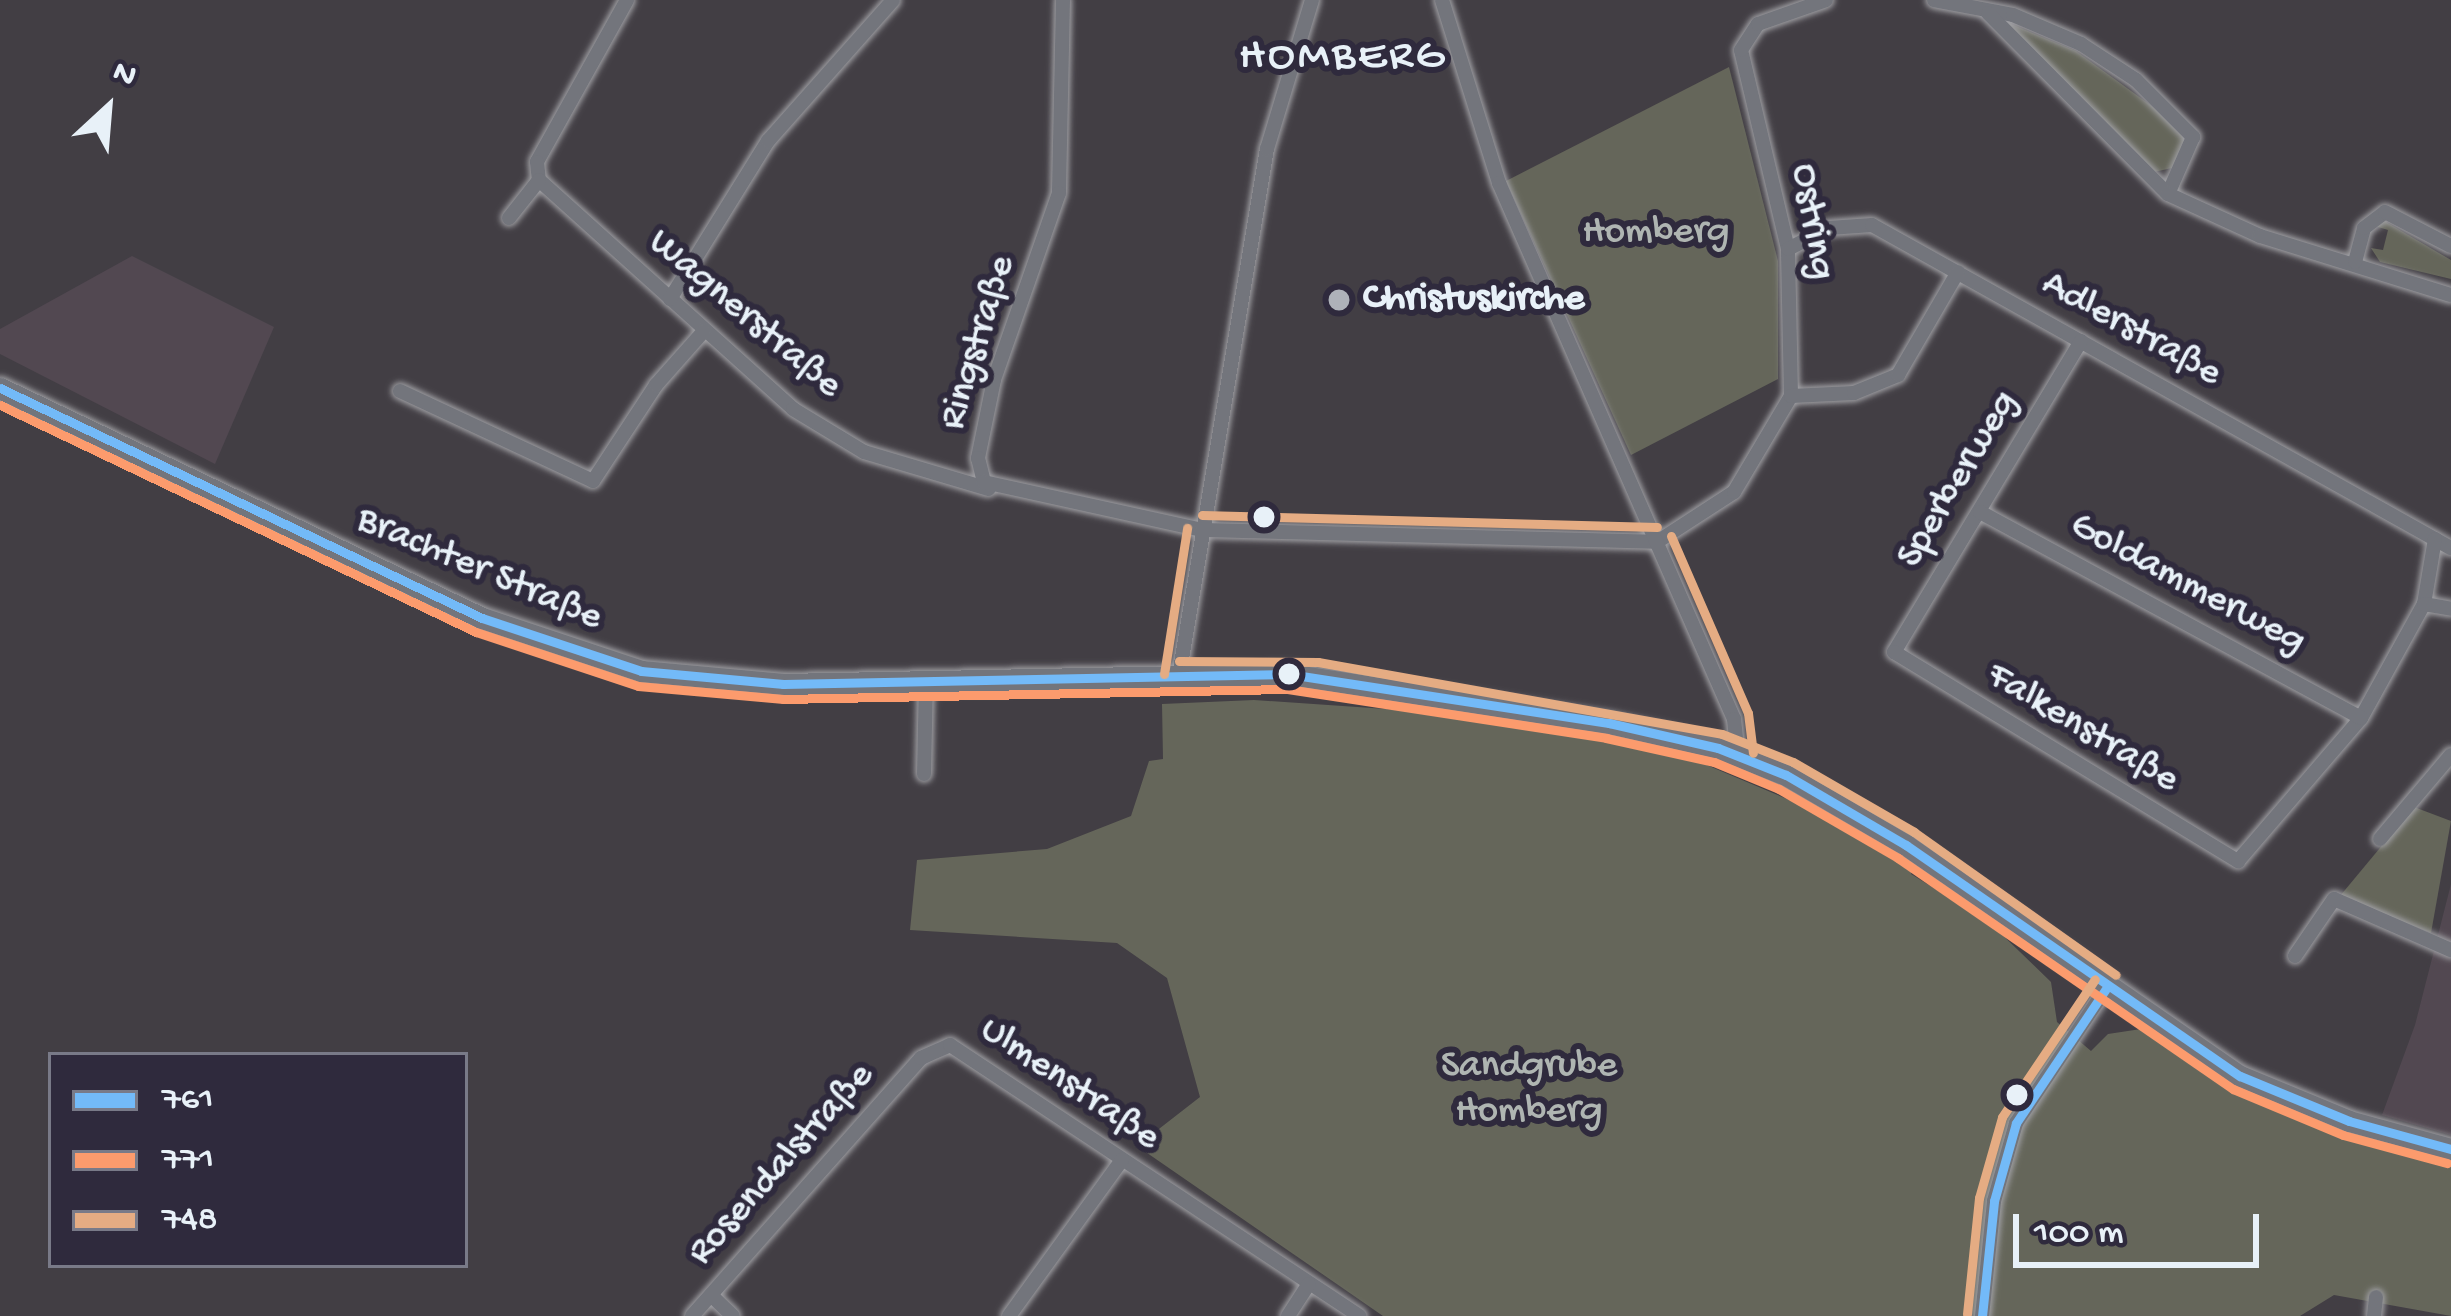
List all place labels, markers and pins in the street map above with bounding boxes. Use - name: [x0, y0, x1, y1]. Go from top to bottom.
- place label: Christuskirche: [1363, 277, 1584, 323]
- marker: Christuskirche: [1326, 287, 1352, 313]
- unlabelled marker: [1253, 506, 1275, 528]
- unlabelled marker: [1278, 663, 1300, 685]
- unlabelled marker: [2006, 1084, 2028, 1106]

